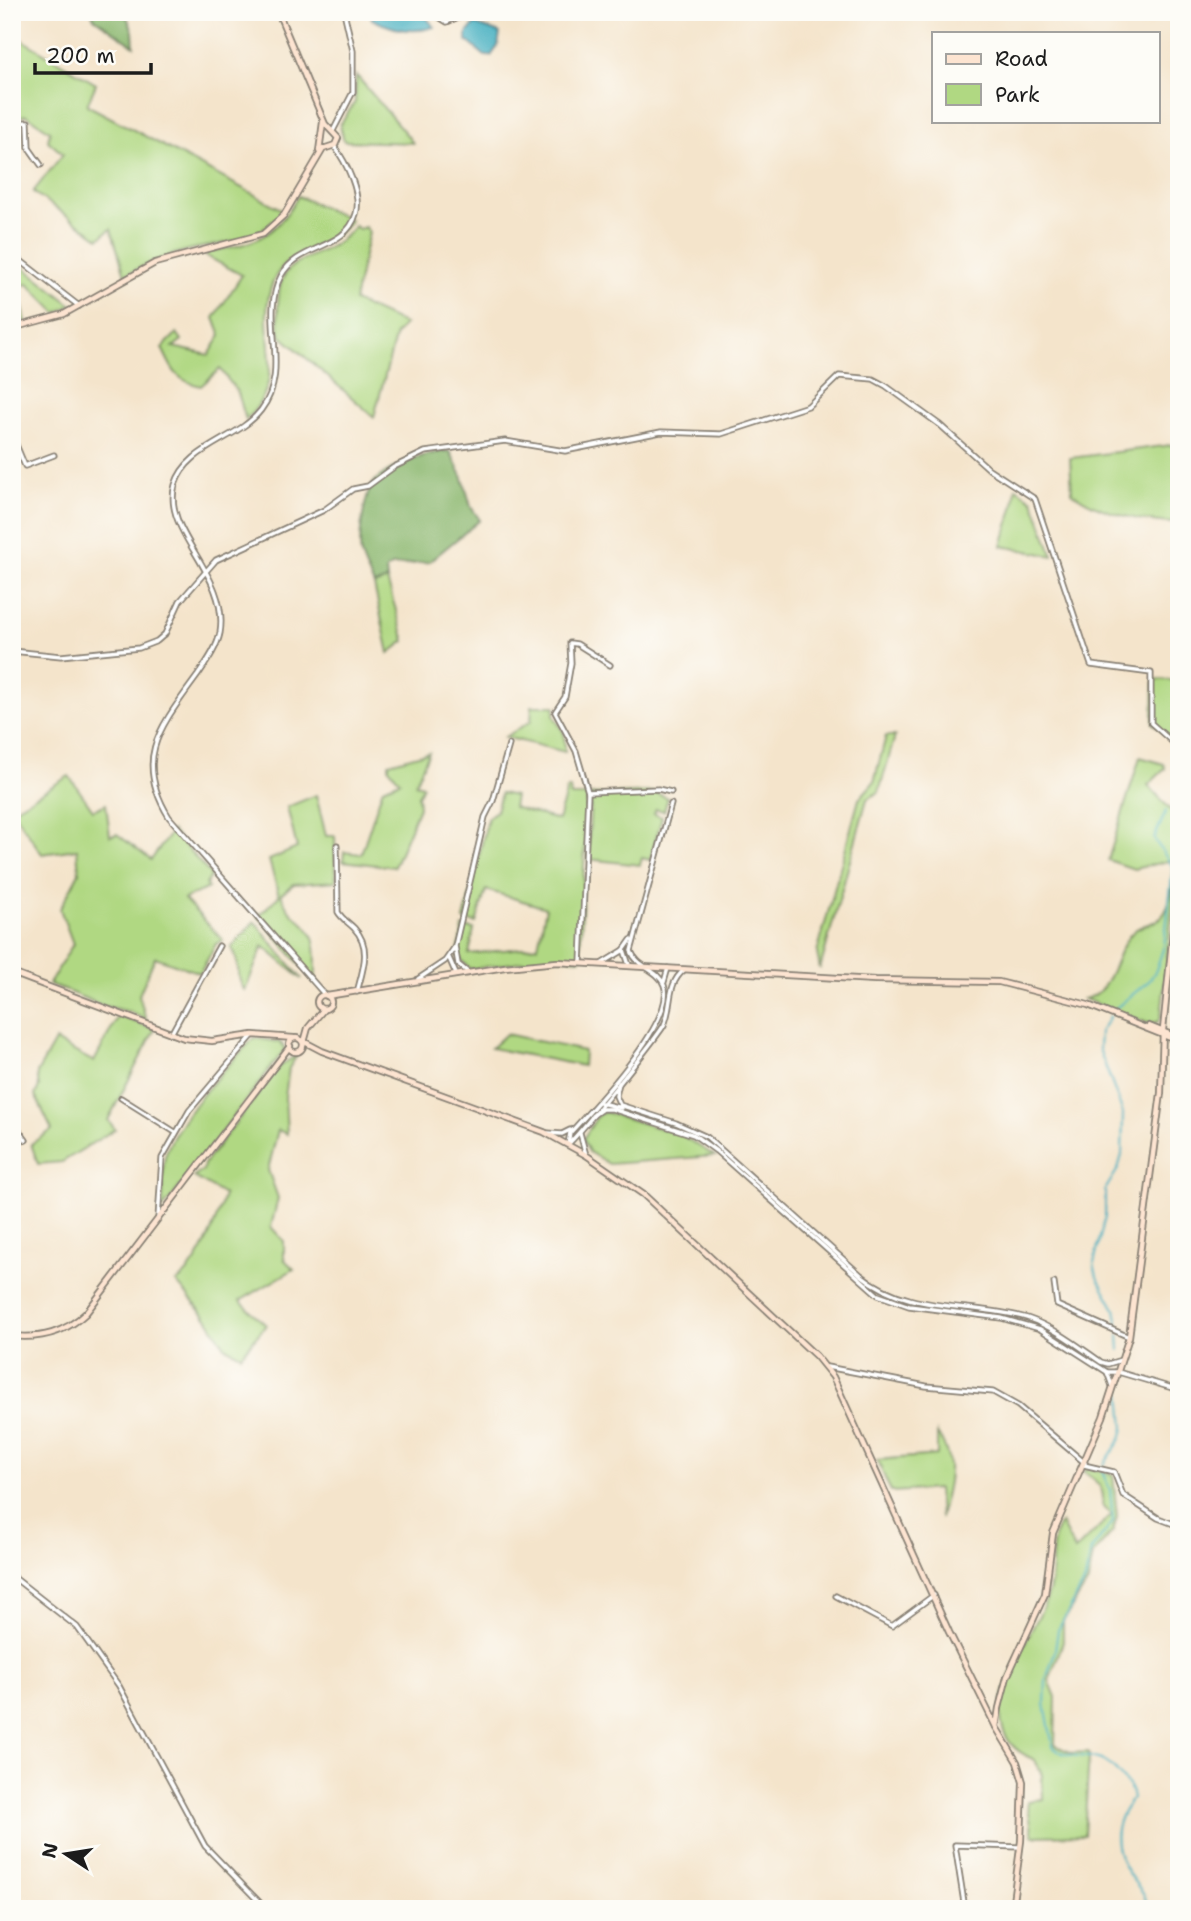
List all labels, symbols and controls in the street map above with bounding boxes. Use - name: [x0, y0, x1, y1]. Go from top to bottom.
- scale bar: [35, 32, 150, 76]
- legend: [932, 32, 1160, 122]
- text: 200 m: [46, 42, 115, 70]
- text: Road: [995, 45, 1048, 73]
- text: Park: [995, 81, 1040, 109]
- north arrow: [32, 1820, 102, 1890]
- text: N: [36, 1841, 64, 1861]

